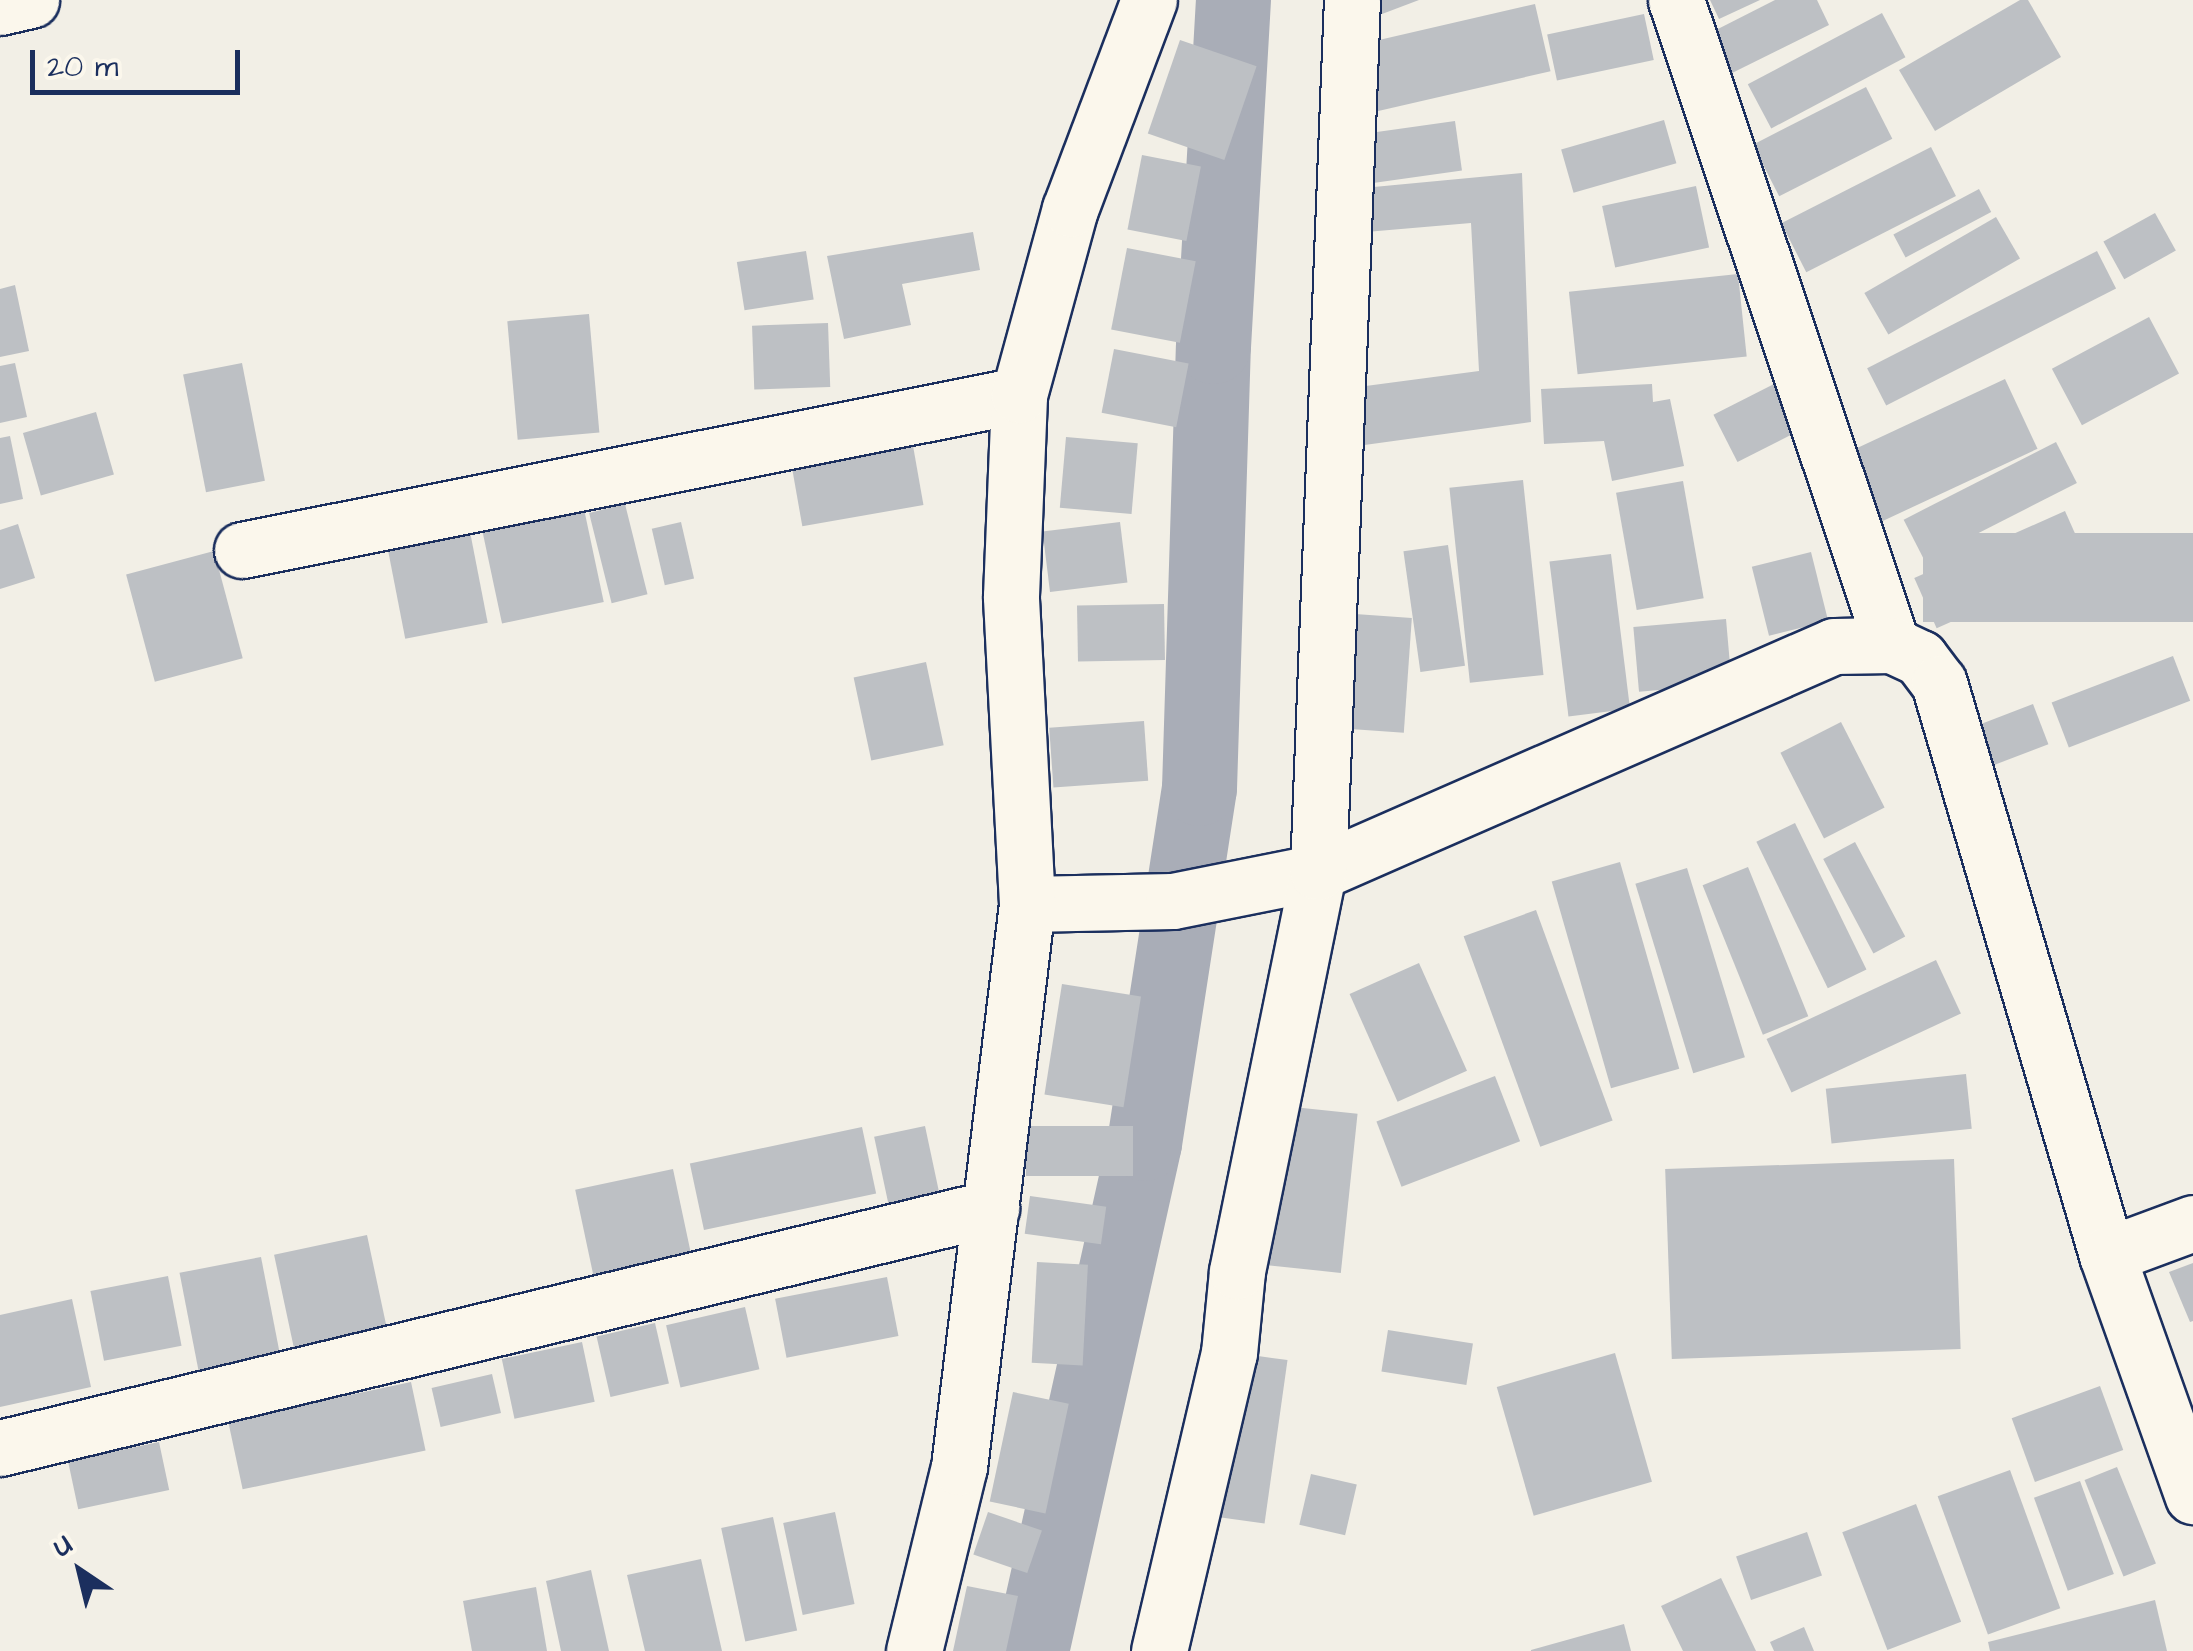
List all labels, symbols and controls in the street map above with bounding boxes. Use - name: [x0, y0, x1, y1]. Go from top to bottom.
- scale bar: [35, 30, 245, 92]
- text: 20 m: [47, 46, 118, 88]
- north arrow: [30, 1521, 130, 1621]
- text: U: [45, 1526, 80, 1567]

